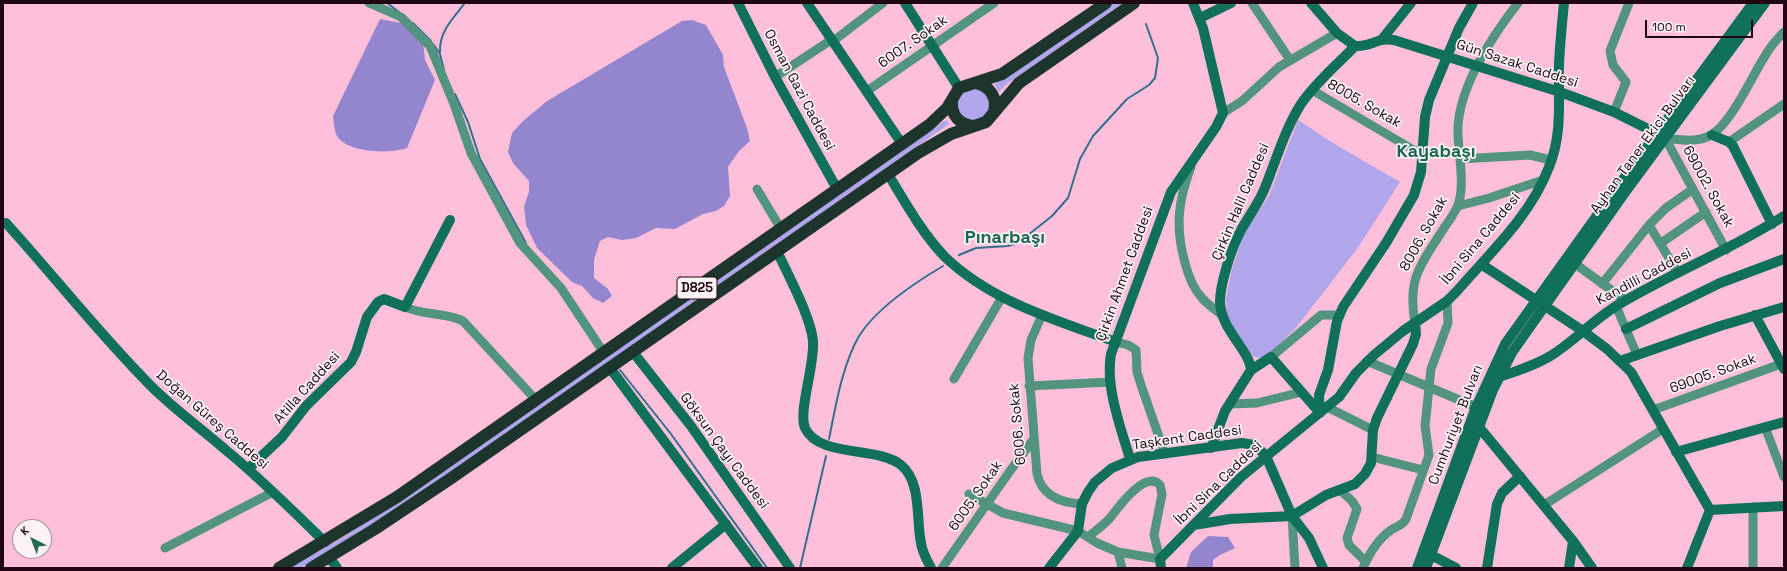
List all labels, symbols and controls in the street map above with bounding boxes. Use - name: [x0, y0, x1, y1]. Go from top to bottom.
- street label: 6007. Sokak: [875, 12, 951, 72]
- scale bar: [1647, 12, 1755, 38]
- text: 100 m: [1652, 19, 1686, 35]
- street label: Osman Gazi Caddesi: [760, 27, 838, 153]
- street label: Gün Sazak Caddesi: [1454, 36, 1580, 92]
- street label: Ayhan Taner Ekici Bulvarı: [1587, 73, 1699, 217]
- street label: 8005. Sokak: [1324, 76, 1404, 132]
- street label: Çirkin Halil Caddesi: [1209, 141, 1273, 263]
- district label: Kayabaşı: [1397, 141, 1475, 163]
- street label: 69002. Sokak: [1679, 143, 1737, 231]
- street label: İbni Sina Caddesi: [1438, 190, 1524, 288]
- street label: 8006. Sokak: [1397, 194, 1451, 274]
- street label: Çirkin Ahmet Caddesi: [1093, 204, 1157, 344]
- district label: Pınarbaşı: [965, 227, 1045, 249]
- street label: Kandilli Caddesi: [1593, 245, 1695, 309]
- road number: D825: [677, 277, 717, 299]
- street label: Atilla Caddesi: [270, 349, 344, 427]
- street label: 69005. Sokak: [1667, 351, 1759, 397]
- street label: Cumhuriyet Bulvarı: [1425, 363, 1487, 487]
- street label: Doğan Güreş Caddesi: [152, 367, 272, 473]
- street label: 6006. Sokak: [1006, 382, 1030, 466]
- street label: Göksun Çayı Caddesi: [676, 390, 772, 512]
- street label: Taşkent Caddesi: [1131, 422, 1243, 454]
- street label: İbni Sina Caddesi: [1172, 437, 1266, 529]
- street label: 6005. Sokak: [946, 458, 1006, 534]
- north arrow: [12, 519, 52, 559]
- text: K: [17, 523, 32, 538]

